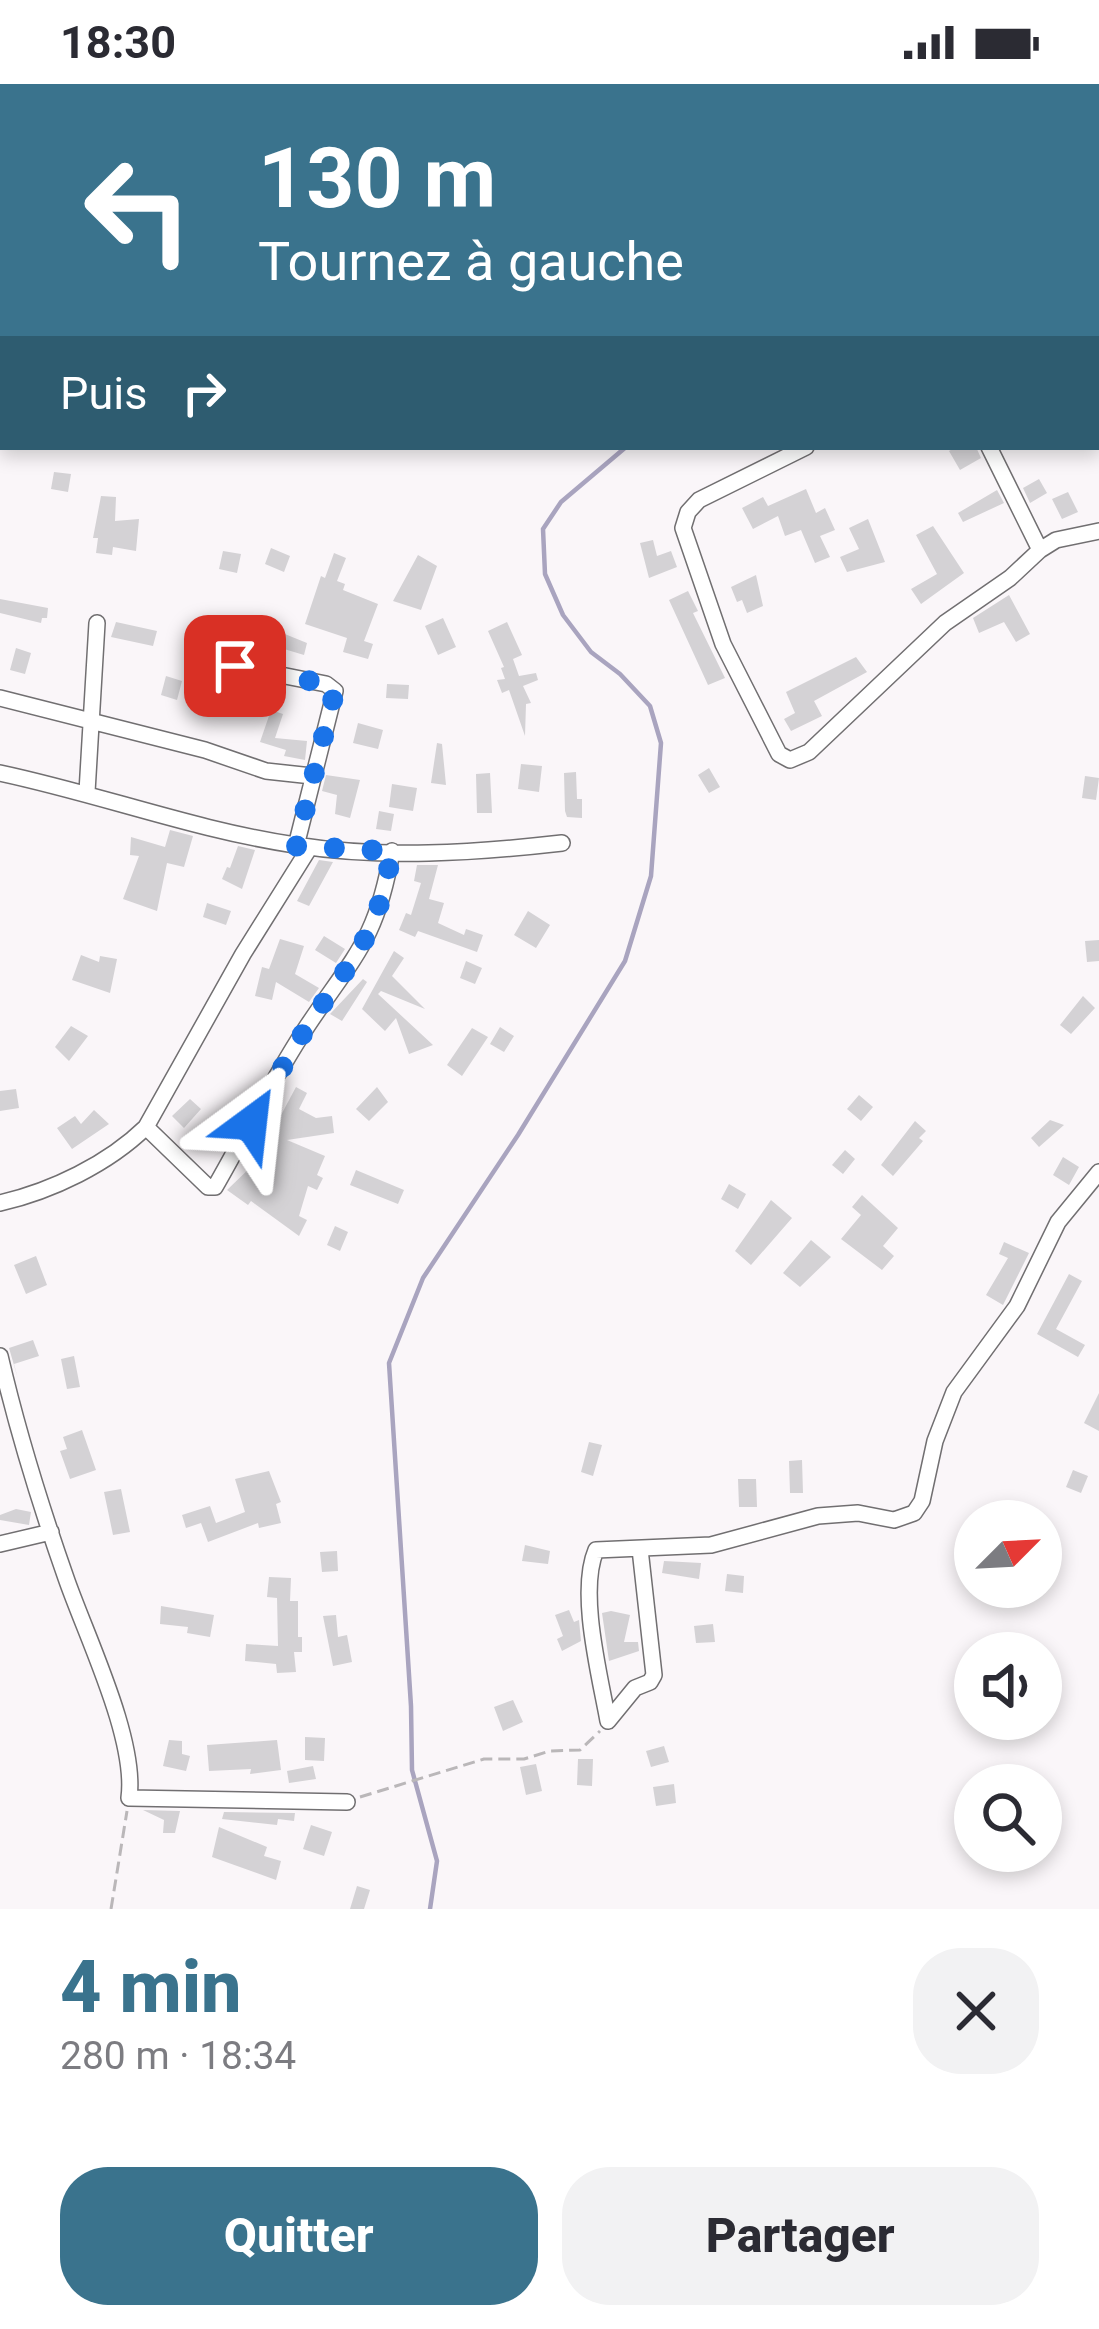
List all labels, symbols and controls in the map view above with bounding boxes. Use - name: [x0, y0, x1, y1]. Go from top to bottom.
- text: 18:30: [60, 16, 176, 69]
- text: 130 m: [258, 129, 496, 228]
- icon: left: [60, 132, 216, 288]
- text: Tournez à gauche: [258, 230, 684, 293]
- icon: right: [171, 360, 237, 426]
- text: Puis: [60, 367, 147, 420]
- pin: [184, 615, 286, 717]
- icon: arrive: [202, 633, 268, 699]
- position arrow: [188, 1060, 314, 1186]
- north arrow: [954, 1500, 1062, 1608]
- map controls: [954, 1500, 1062, 1872]
- button: sound: [954, 1632, 1062, 1740]
- button: search: [954, 1764, 1062, 1872]
- text: 4 min: [60, 1945, 242, 2030]
- button: close: [913, 1948, 1039, 2074]
- text: 280 m · 18:34: [60, 2033, 296, 2079]
- button: Quitter: [60, 2167, 538, 2305]
- button: Partager: [562, 2167, 1039, 2305]

